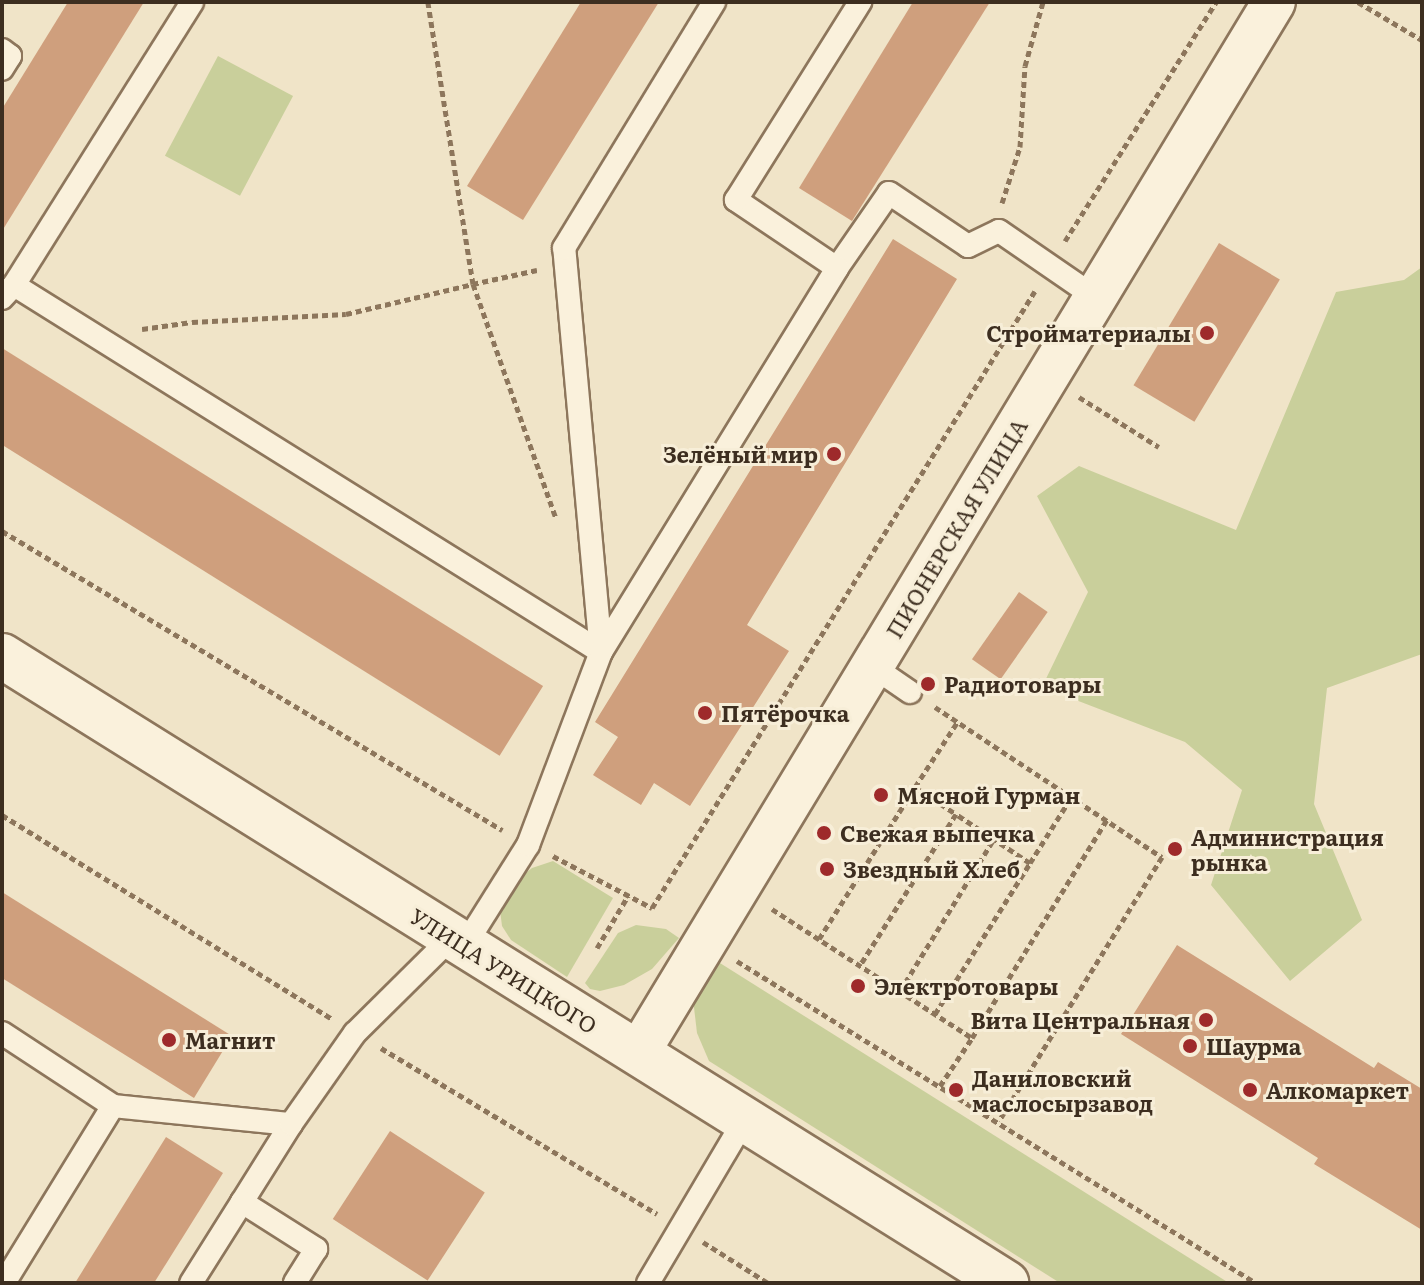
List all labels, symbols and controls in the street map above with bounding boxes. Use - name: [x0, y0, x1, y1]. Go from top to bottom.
- place label: Стройматериалы: [986, 320, 1191, 346]
- marker: Стройматериалы: [1198, 324, 1216, 342]
- street label: ПИОНЕРСКАЯ УЛИЦА: [880, 414, 1032, 642]
- place label: Зелёный мир: [663, 441, 818, 467]
- marker: Зелёный мир: [825, 445, 843, 463]
- place label: Радиотовары: [944, 671, 1101, 697]
- marker: Радиотовары: [919, 675, 937, 693]
- place label: Пятёрочка: [721, 700, 849, 726]
- marker: Пятёрочка: [696, 704, 714, 722]
- place label: Мясной Гурман: [897, 782, 1080, 808]
- marker: Мясной Гурман: [872, 786, 890, 804]
- place label: Свежая выпечка: [840, 820, 1035, 846]
- place label: Администрация рынка: [1191, 823, 1384, 874]
- marker: Свежая выпечка: [815, 824, 833, 842]
- marker: Администрация рынка: [1166, 840, 1184, 858]
- place label: Звездный Хлеб: [843, 856, 1020, 882]
- marker: Звездный Хлеб: [818, 860, 836, 878]
- street label: УЛИЦА УРИЦКОГО: [406, 902, 602, 1038]
- place label: Электротовары: [874, 973, 1058, 999]
- marker: Электротовары: [849, 977, 867, 995]
- place label: Вита Центральная: [970, 1007, 1190, 1033]
- marker: Вита Центральная: [1197, 1011, 1215, 1029]
- place label: Магнит: [185, 1027, 276, 1053]
- marker: Магнит: [160, 1031, 178, 1049]
- place label: Шаурма: [1206, 1033, 1302, 1059]
- marker: Шаурма: [1181, 1037, 1199, 1055]
- place label: Даниловский маслосырзавод: [972, 1064, 1153, 1116]
- place label: Алкомаркет: [1266, 1077, 1409, 1103]
- marker: Даниловский маслосырзавод: [947, 1081, 965, 1099]
- marker: Алкомаркет: [1241, 1081, 1259, 1099]

